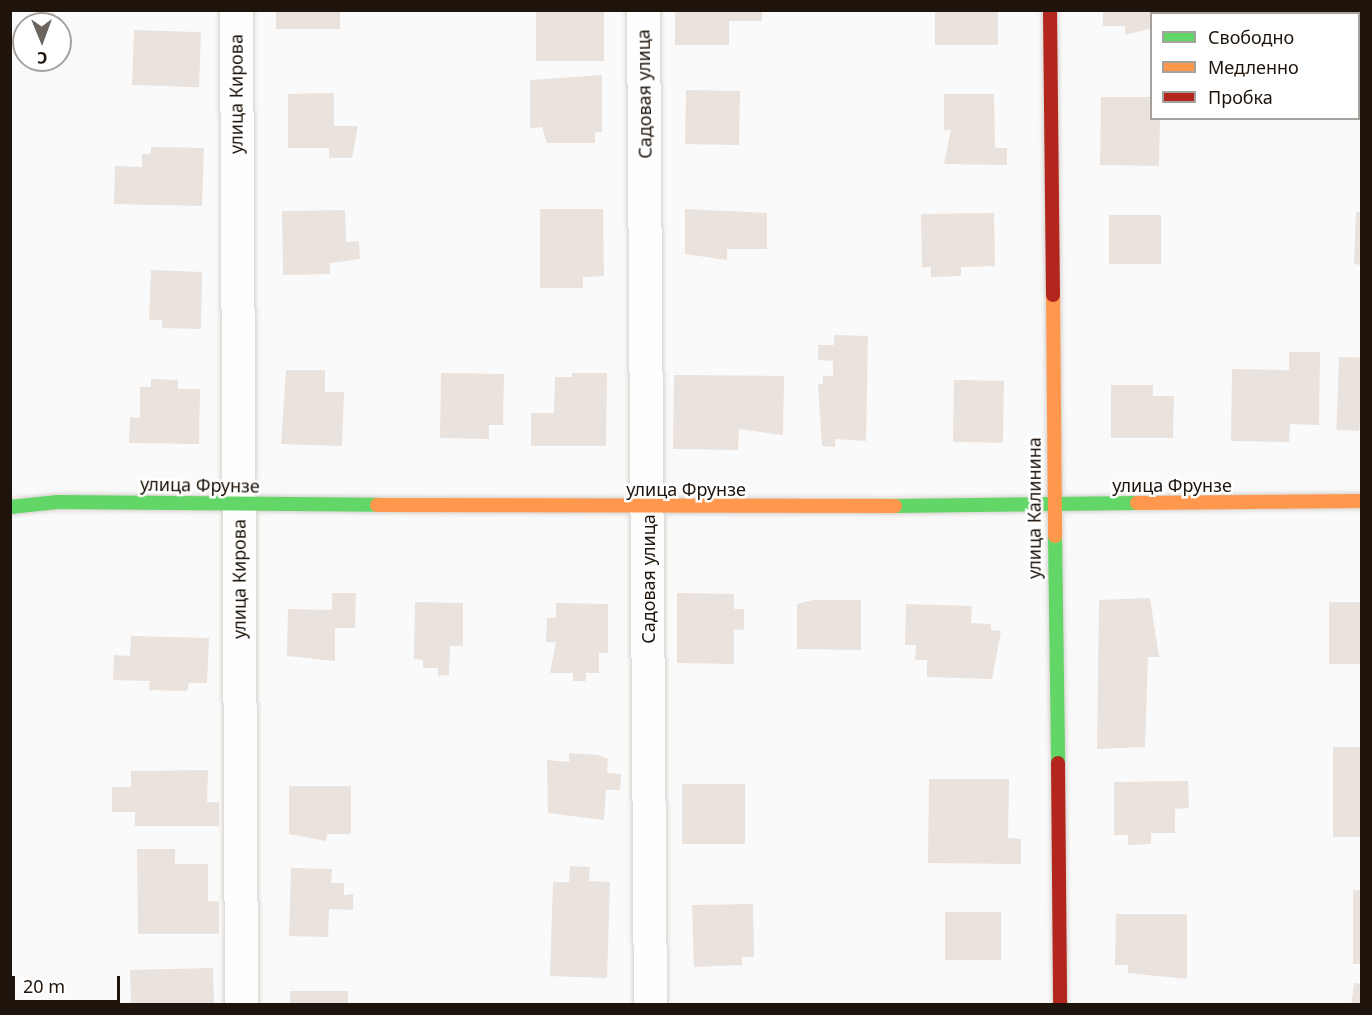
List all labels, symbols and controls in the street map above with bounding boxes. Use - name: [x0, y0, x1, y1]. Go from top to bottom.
- north arrow: [12, 12, 72, 72]
- legend: [1150, 12, 1360, 120]
- text: Свободно: [1208, 25, 1294, 49]
- street label: Садовая улица: [632, 29, 656, 159]
- street label: улица Кирова: [225, 34, 247, 154]
- text: С: [37, 47, 48, 69]
- text: Медленно: [1208, 55, 1299, 79]
- text: Пробка: [1208, 85, 1273, 109]
- street label: улица Калинина: [1023, 437, 1045, 579]
- street label: улица Фрунзе: [140, 473, 260, 497]
- street label: улица Фрунзе: [1112, 474, 1232, 496]
- street label: улица Фрунзе: [626, 478, 746, 500]
- street label: Садовая улица: [637, 514, 659, 644]
- street label: улица Кирова: [228, 519, 250, 639]
- scale bar: [15, 964, 123, 1002]
- text: 20 m: [23, 974, 65, 998]

